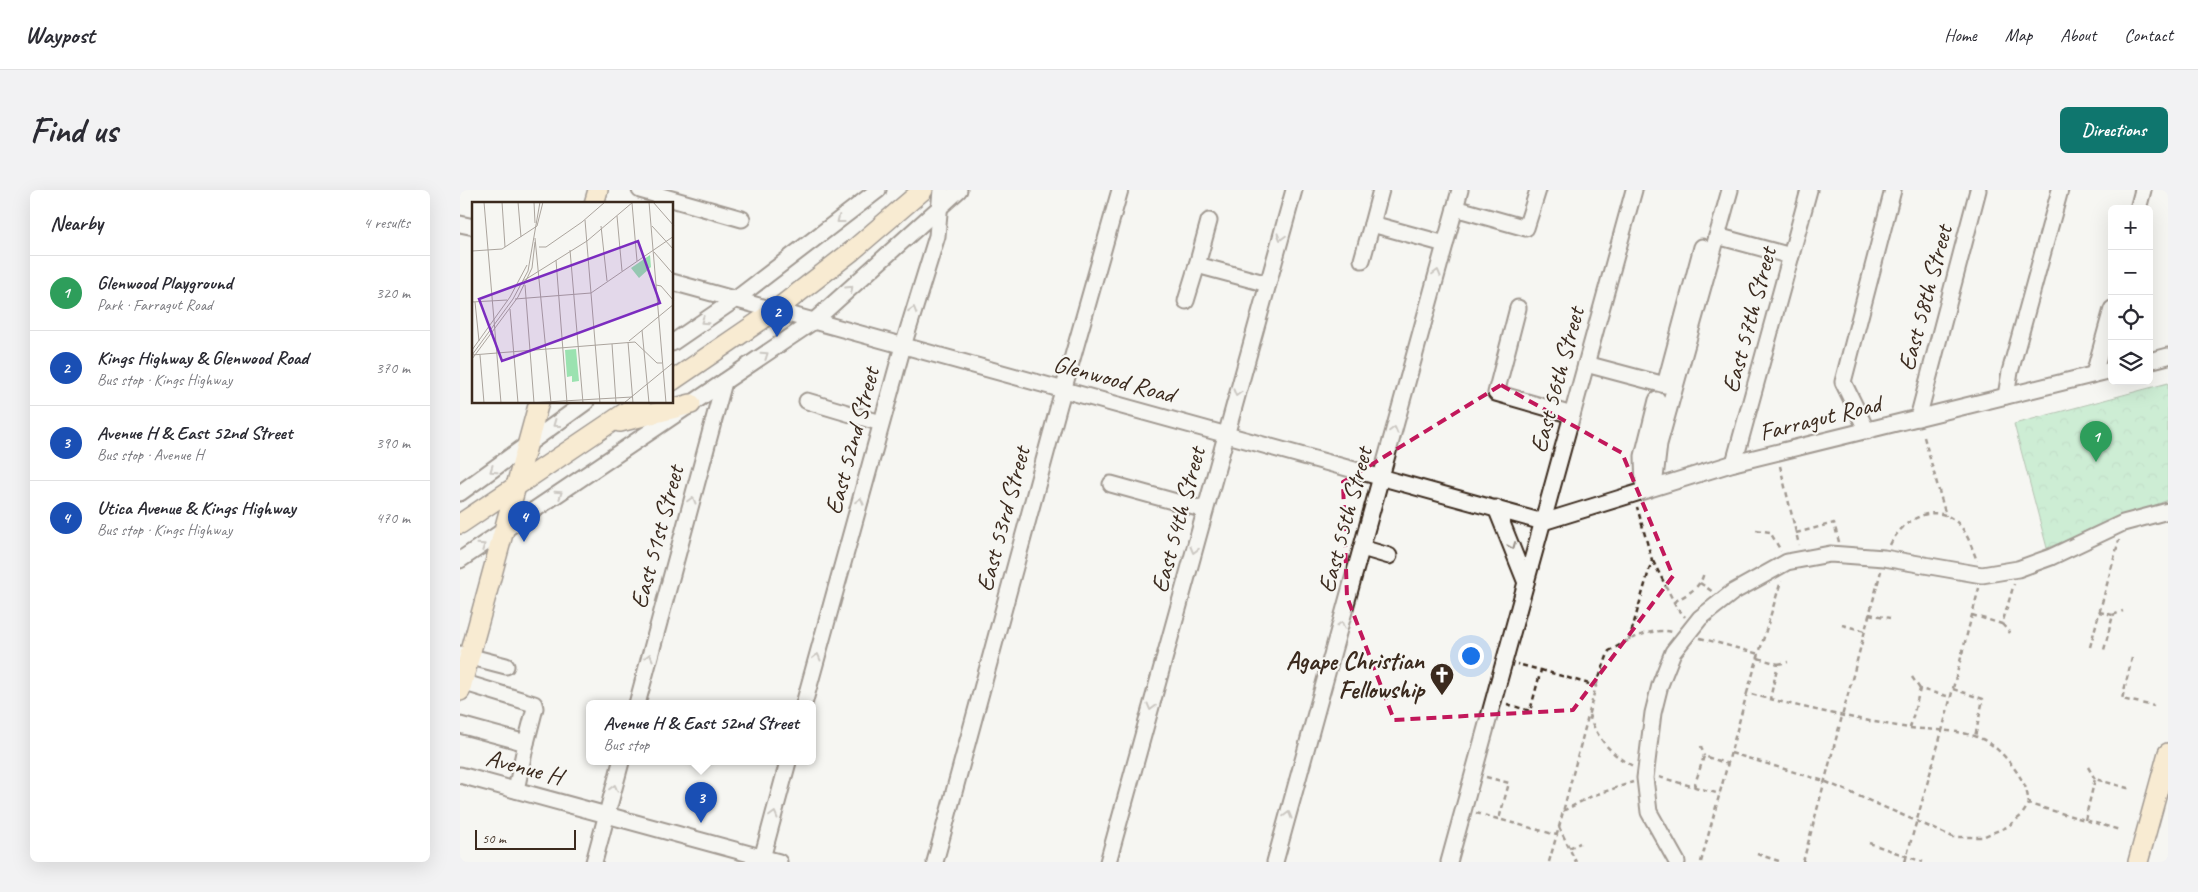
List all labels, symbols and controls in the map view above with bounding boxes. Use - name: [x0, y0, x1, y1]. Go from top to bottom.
- text: Waypost: [25, 20, 95, 50]
- text: Home: [1944, 24, 1977, 46]
- text: Map: [2005, 24, 2032, 46]
- text: About: [2060, 24, 2096, 46]
- text: Contact: [2124, 24, 2173, 46]
- button: Directions: [2060, 107, 2168, 153]
- text: Find us: [30, 108, 117, 153]
- inset map: [472, 202, 674, 404]
- map controls: [2108, 205, 2153, 385]
- button: +: [2108, 205, 2153, 250]
- text: Nearby: [50, 210, 103, 236]
- text: 4 results: [363, 213, 410, 233]
- one-way arrow: [836, 214, 846, 223]
- street label: East 58th Street: [1890, 219, 1960, 374]
- one-way arrow: [1276, 232, 1286, 241]
- street label: East 57th Street: [1714, 241, 1784, 396]
- button: −: [2108, 250, 2153, 295]
- one-way arrow: [1431, 269, 1442, 277]
- text: Glenwood Playground: [97, 271, 232, 295]
- text: 1: [62, 283, 70, 303]
- text: 320 m: [376, 283, 410, 303]
- one-way arrow: [845, 286, 854, 295]
- text: Park · Farragut Road: [97, 295, 212, 315]
- button: locate: [2108, 295, 2153, 340]
- pin: 2: [761, 296, 793, 337]
- street label: East 56th Street: [1522, 301, 1592, 456]
- one-way arrow: [908, 307, 918, 315]
- one-way arrow: [700, 315, 710, 324]
- button: layers: [2108, 340, 2153, 385]
- text: Kings Highway & Glenwood Road: [97, 346, 308, 370]
- street label: Glenwood Road: [1050, 347, 1182, 412]
- one-way arrow: [759, 352, 768, 361]
- text: 2: [62, 358, 70, 378]
- text: 370 m: [376, 358, 410, 378]
- street label: East 52nd Street: [817, 362, 888, 518]
- text: Bus stop · Kings Highway: [97, 370, 232, 390]
- street label: Farragut Road: [1756, 386, 1888, 449]
- one-way arrow: [1232, 389, 1243, 398]
- one-way arrow: [552, 418, 562, 427]
- text: Avenue H & East 52nd Street: [97, 421, 292, 445]
- pin: 1: [2080, 421, 2112, 462]
- one-way arrow: [1389, 426, 1399, 434]
- text: 3: [62, 433, 70, 453]
- text: 390 m: [376, 433, 410, 453]
- street label: East 53rd Street: [968, 441, 1038, 595]
- street label: East 54th Street: [1143, 441, 1213, 596]
- street label: East 55th Street: [1310, 441, 1380, 596]
- text: Bus stop · Avenue H: [97, 445, 203, 465]
- street label: East 51st Street: [623, 460, 692, 612]
- one-way arrow: [490, 464, 499, 473]
- one-way arrow: [553, 491, 563, 500]
- text: Utica Avenue & Kings Highway: [97, 496, 296, 520]
- one-way arrow: [686, 496, 697, 505]
- one-way arrow: [854, 496, 865, 505]
- pin: 4: [508, 501, 540, 542]
- text: 4: [62, 508, 70, 528]
- text: 470 m: [376, 508, 410, 528]
- text: Bus stop · Kings Highway: [97, 520, 232, 540]
- one-way arrow: [1506, 541, 1516, 549]
- one-way arrow: [476, 543, 486, 552]
- one-way arrow: [1189, 546, 1200, 555]
- one-way arrow: [1335, 621, 1345, 629]
- your location: [1458, 643, 1484, 669]
- place label: Agape Christian Fellowship: [1286, 645, 1427, 706]
- one-way arrow: [811, 653, 822, 662]
- one-way arrow: [644, 654, 654, 662]
- church icon: Agape Christian Fellowship: [1429, 662, 1455, 696]
- popup: [586, 700, 816, 765]
- one-way arrow: [1146, 702, 1157, 711]
- text: Avenue H & East 52nd Street: [603, 711, 799, 735]
- text: Bus stop: [603, 735, 649, 755]
- street label: Avenue H: [482, 742, 569, 794]
- pin: 3: [685, 782, 717, 823]
- one-way arrow: [608, 785, 618, 793]
- one-way arrow: [768, 811, 778, 820]
- one-way arrow: [1283, 811, 1293, 820]
- scale bar: [475, 827, 576, 850]
- text: 50 m: [482, 830, 506, 847]

